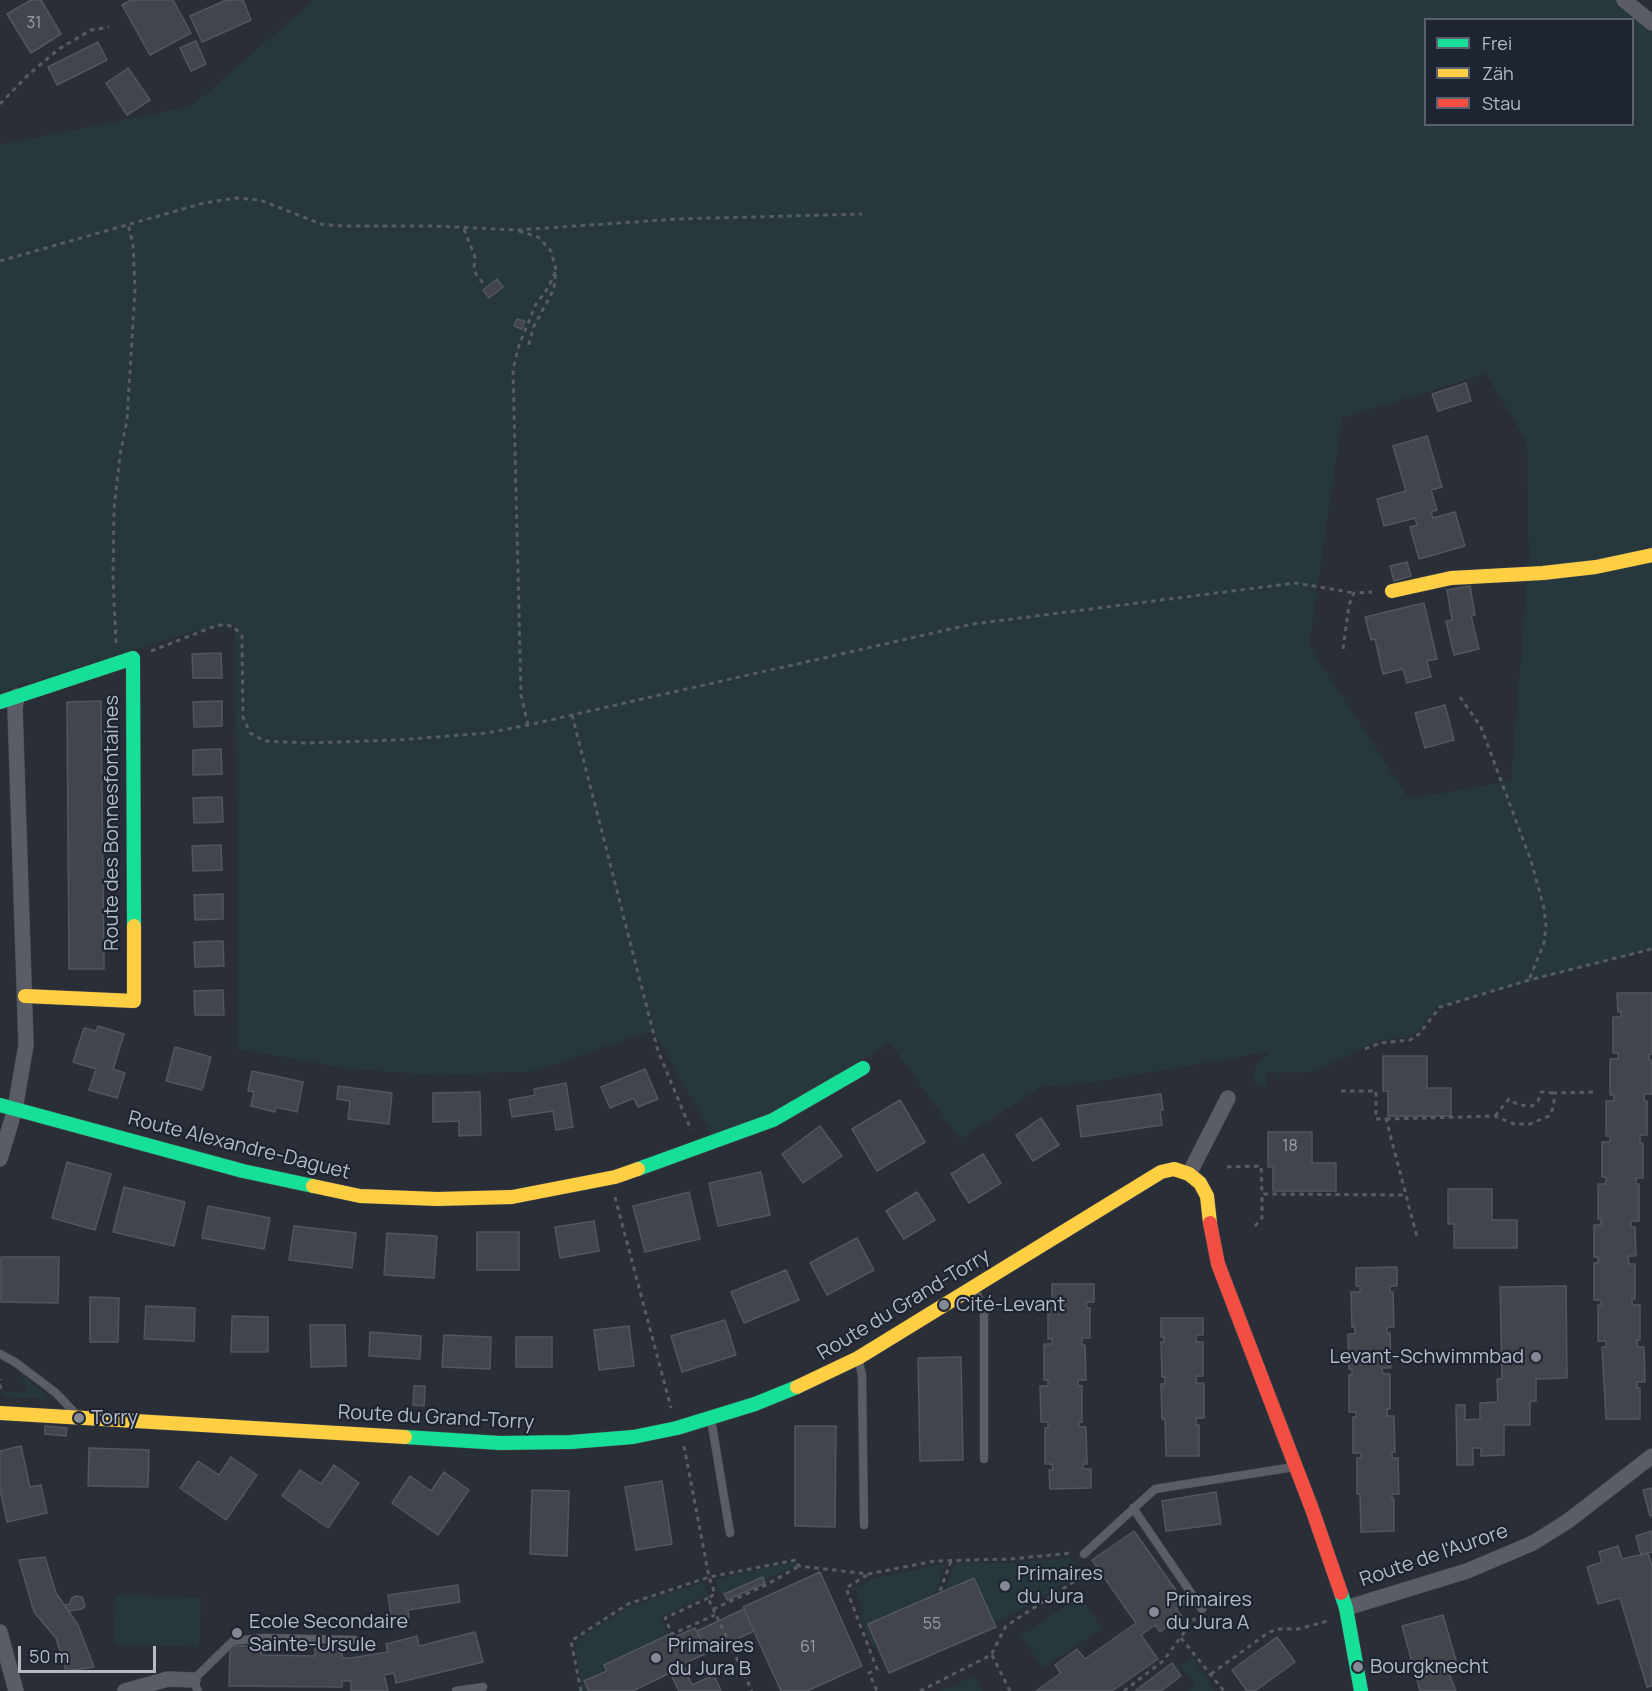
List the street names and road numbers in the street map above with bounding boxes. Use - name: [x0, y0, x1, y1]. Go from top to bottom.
- street label: Route des Bonnesfontaines: [100, 695, 124, 951]
- street label: Route Alexandre-Daguet: [125, 1107, 353, 1185]
- street label: Route du Grand-Torry: [813, 1244, 995, 1366]
- street label: Route du Grand-Torry: [337, 1401, 535, 1435]
- street label: Route de l'Aurore: [1357, 1519, 1511, 1593]

